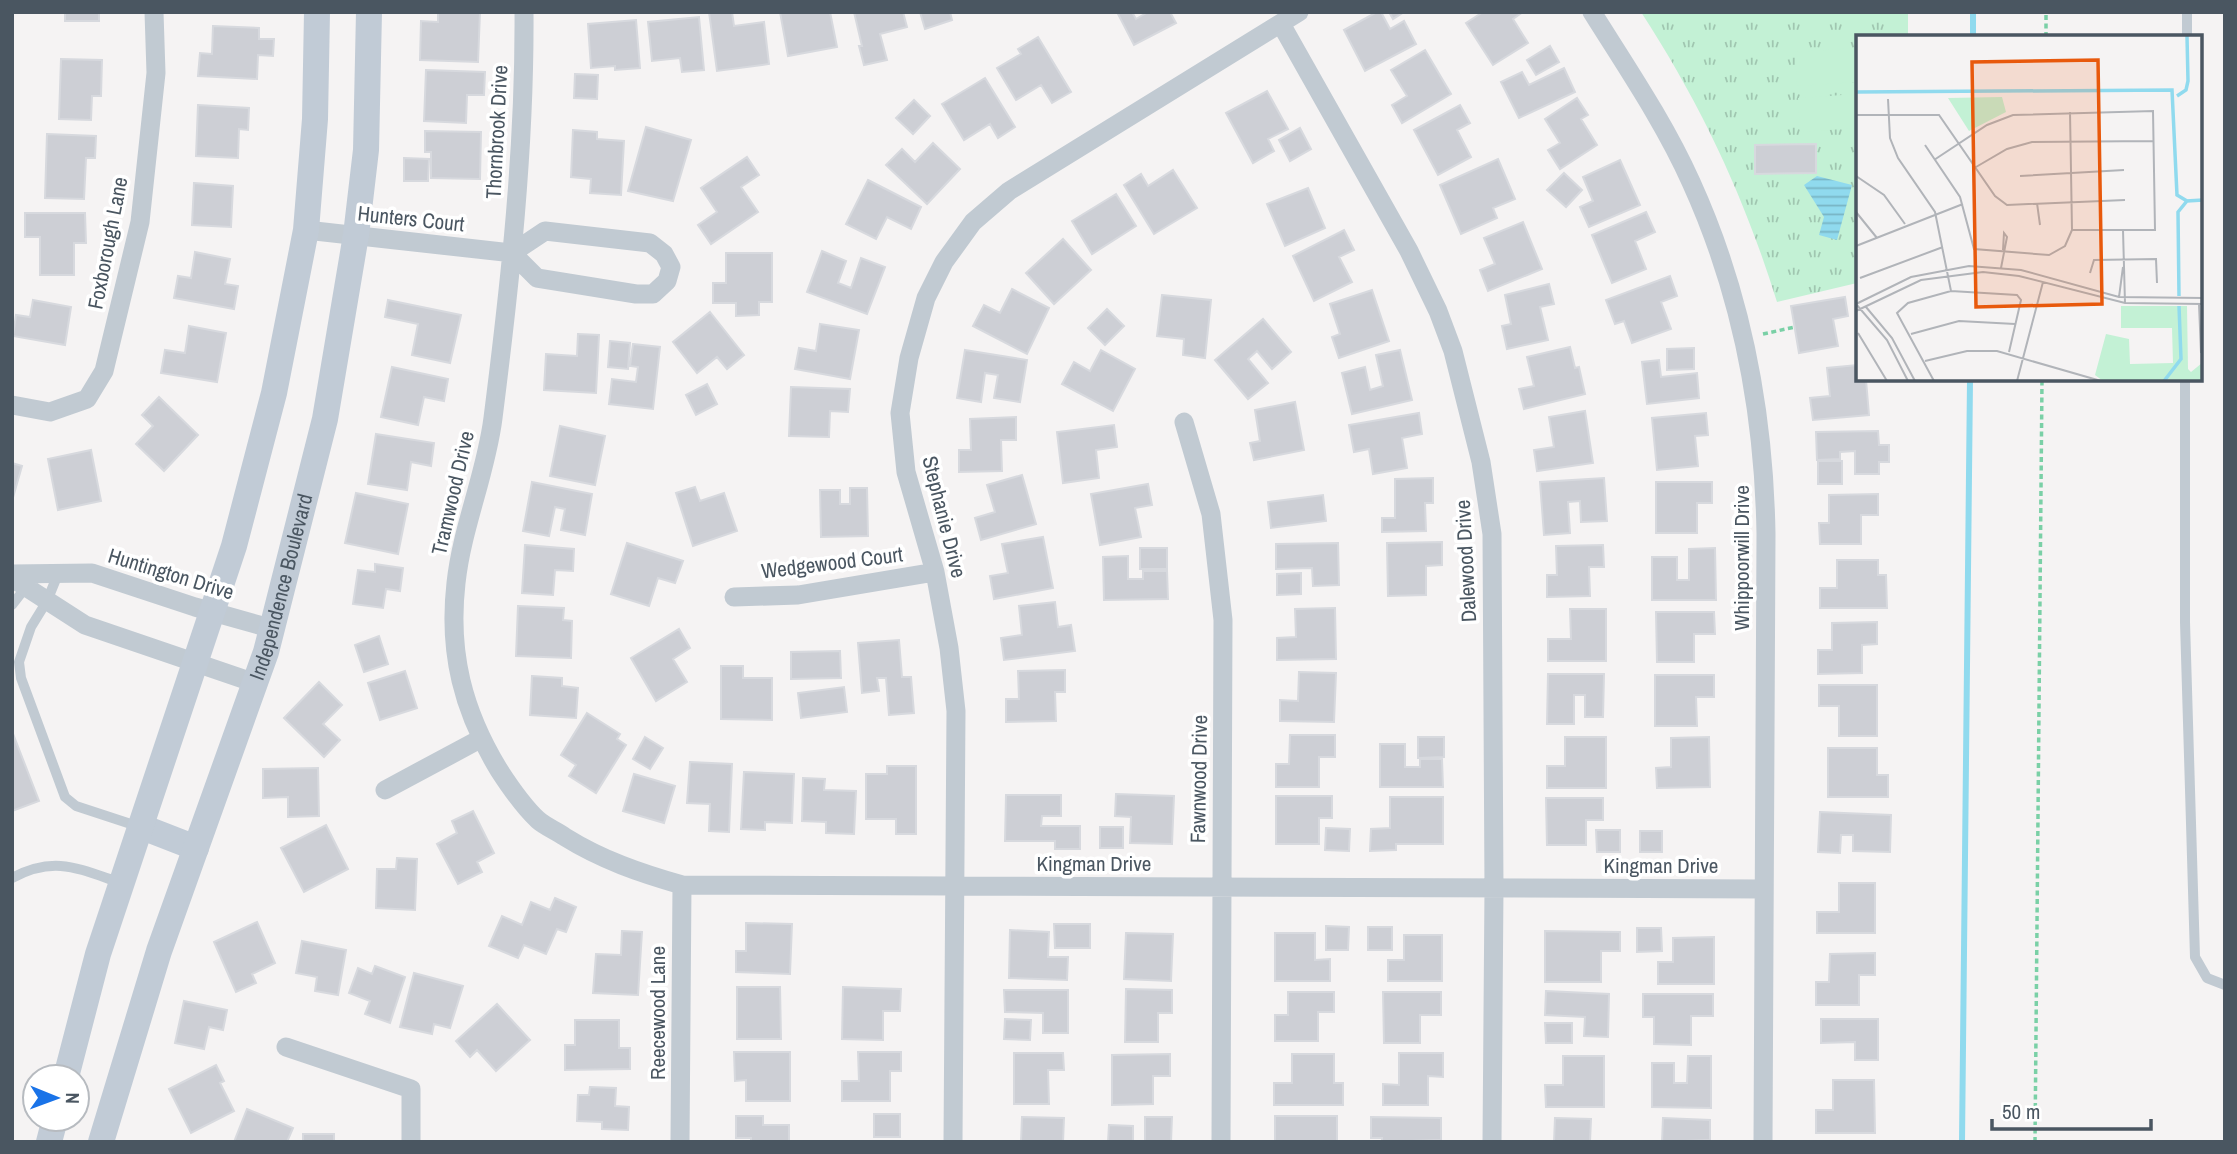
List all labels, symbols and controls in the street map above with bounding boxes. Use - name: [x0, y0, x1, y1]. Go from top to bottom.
- inset map: [1856, 35, 2202, 382]
- street label: Thornbrook Drive: [479, 64, 514, 200]
- street label: Foxborough Lane: [80, 174, 135, 312]
- street label: Hunters Court: [356, 198, 466, 239]
- street label: Tramwood Drive: [424, 428, 481, 558]
- street label: Stephanie Drive: [915, 453, 974, 581]
- street label: Whippoorwill Drive: [1727, 485, 1756, 631]
- street label: Independence Boulevard: [242, 491, 319, 684]
- street label: Dalewood Drive: [1448, 499, 1483, 623]
- street label: Wedgewood Court: [760, 539, 905, 586]
- street label: Huntington Drive: [105, 541, 238, 606]
- street label: Fawnwood Drive: [1183, 715, 1214, 843]
- street label: Kingman Drive: [1037, 849, 1151, 878]
- street label: Kingman Drive: [1604, 851, 1718, 880]
- street label: Reecewood Lane: [643, 946, 672, 1080]
- north arrow: [21, 1063, 91, 1133]
- scale bar: [1992, 1088, 2151, 1132]
- text: N: [60, 1092, 86, 1104]
- text: 50 m: [2002, 1097, 2040, 1126]

